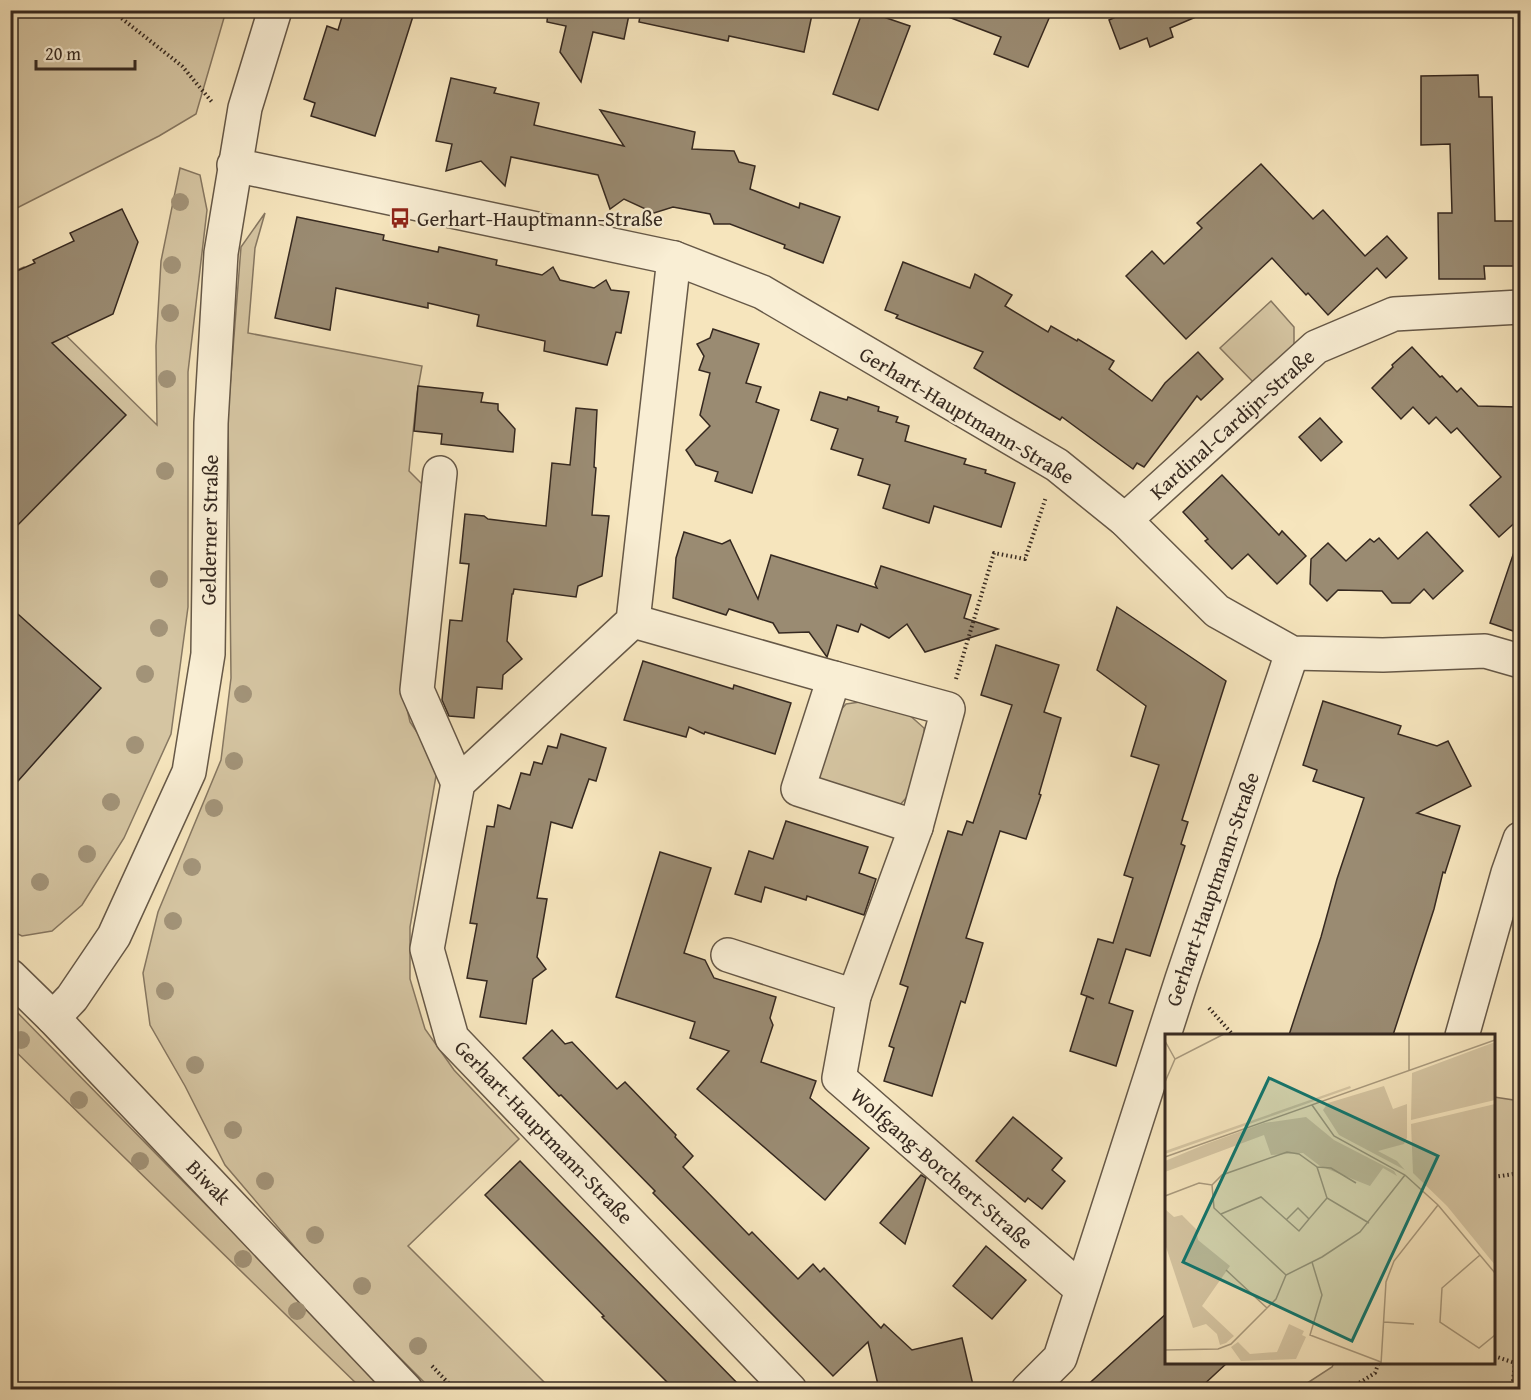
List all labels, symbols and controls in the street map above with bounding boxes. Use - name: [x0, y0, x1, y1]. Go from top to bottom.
- scale bar: [36, 33, 135, 71]
- text: 20 m: [45, 40, 81, 67]
- place label: Gerhart-Hauptmann-Straße: [417, 203, 663, 234]
- bus stop icon: Gerhart-Hauptmann-Straße: [388, 206, 412, 230]
- street label: Gerhart-Hauptmann-Straße: [854, 338, 1081, 492]
- street label: Kardinal-Cardijn-Straße: [1143, 341, 1321, 507]
- street label: Gelderner Straße: [192, 454, 226, 606]
- street label: Gerhart-Hauptmann-Straße: [1157, 768, 1267, 1010]
- street label: Gerhart-Hauptmann-Straße: [447, 1033, 641, 1231]
- inset map: [1165, 1034, 1495, 1364]
- street label: Wolfgang-Borchert-Straße: [844, 1080, 1040, 1256]
- street label: Biwak: [179, 1152, 239, 1212]

